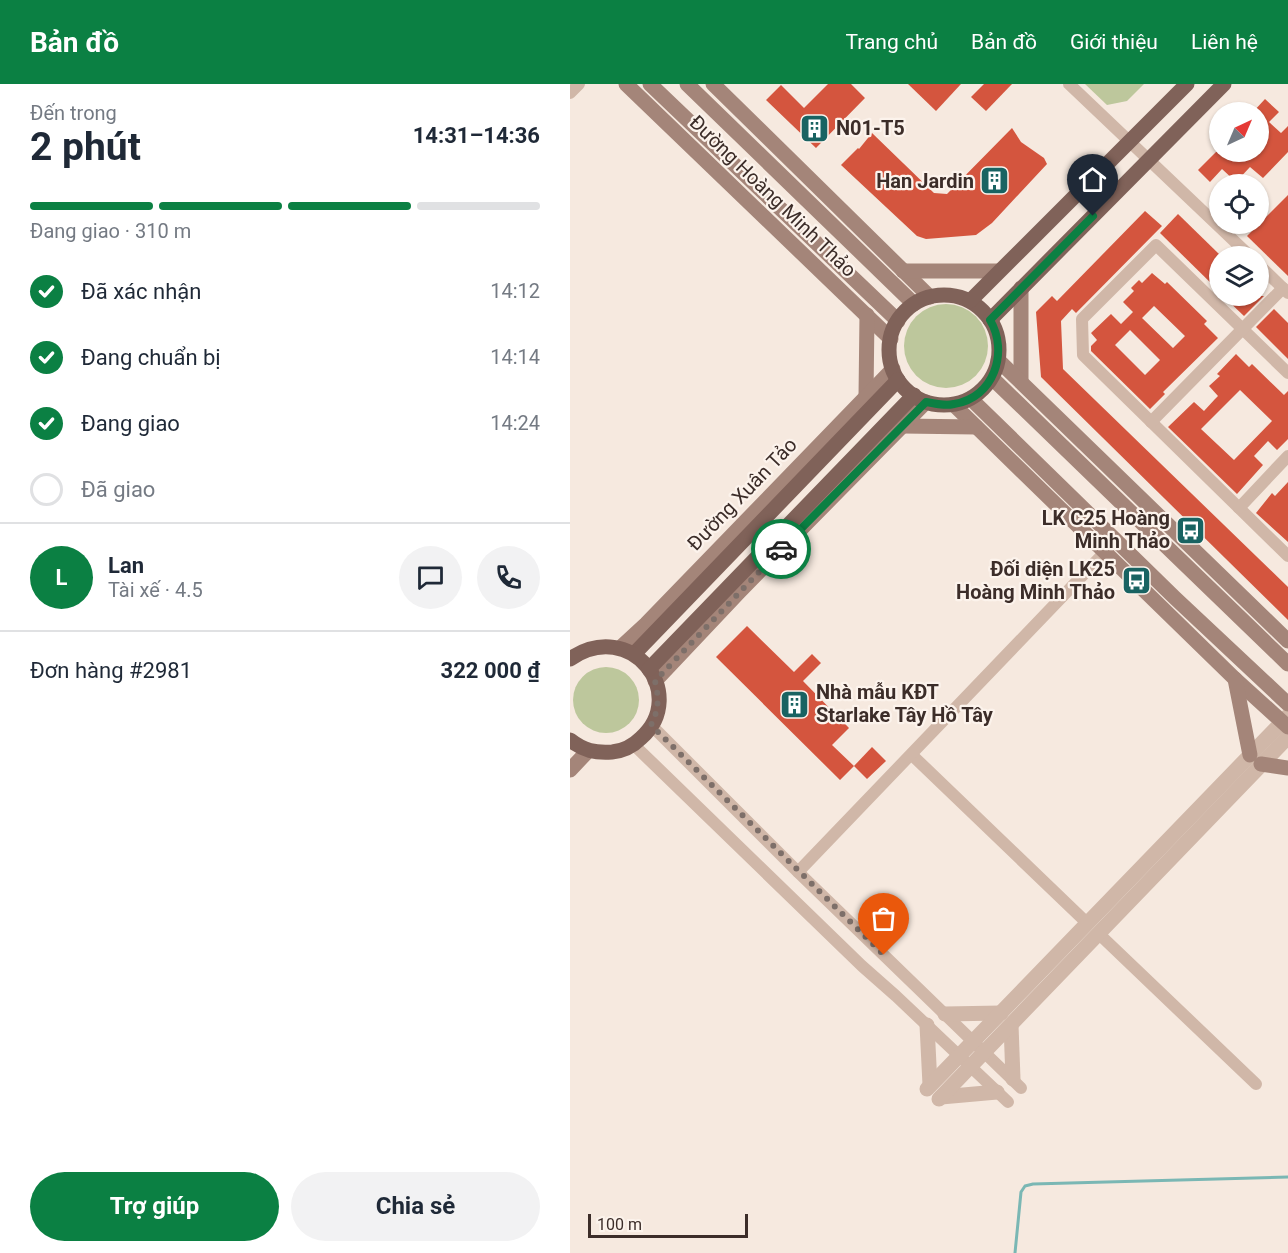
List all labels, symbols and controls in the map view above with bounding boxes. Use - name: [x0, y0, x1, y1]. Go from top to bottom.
- text: Bản đồ: [30, 26, 119, 59]
- text: Trang chủ: [845, 30, 938, 54]
- text: Bản đồ: [971, 30, 1037, 54]
- text: Giới thiệu: [1070, 30, 1158, 54]
- text: Liên hệ: [1191, 30, 1258, 54]
- text: Đến trong: [30, 101, 117, 125]
- north arrow: [1209, 102, 1269, 162]
- map controls: [1209, 102, 1269, 306]
- street label: Đường Hoàng Minh Thảo: [685, 110, 861, 282]
- building icon: N01-T5: [799, 112, 831, 144]
- place label: N01-T5: [836, 116, 905, 140]
- text: 14:31–14:36: [413, 123, 540, 148]
- text: 2 phút: [30, 124, 141, 170]
- pin: [1067, 154, 1118, 216]
- icon: home: [1076, 163, 1109, 196]
- building icon: Han Jardin: [979, 165, 1011, 197]
- place label: Han Jardin: [876, 169, 974, 193]
- button: locate: [1209, 174, 1269, 234]
- text: Đang giao · 310 m: [30, 219, 191, 243]
- button: layers: [1209, 246, 1269, 306]
- icon: check: [30, 275, 63, 308]
- text: Đã xác nhận: [81, 279, 201, 304]
- text: 14:12: [490, 279, 540, 303]
- icon: check: [30, 341, 63, 374]
- text: Đang chuẩn bị: [81, 345, 221, 370]
- text: 14:14: [490, 345, 540, 369]
- icon: check: [30, 407, 63, 440]
- text: Đang giao: [81, 411, 180, 436]
- text: 14:24: [490, 411, 540, 435]
- street label: Đường Xuân Tảo: [682, 433, 802, 555]
- text: Đã giao: [81, 477, 155, 502]
- place label: LK C25 Hoàng Minh Thảo: [1042, 506, 1170, 553]
- bus stop icon: LK C25 Hoàng Minh Thảo: [1175, 514, 1207, 546]
- courier: [751, 519, 811, 579]
- icon: car: [765, 533, 798, 566]
- button: chat: [399, 546, 462, 609]
- button: phone: [477, 546, 540, 609]
- text: Lan: [108, 553, 144, 578]
- place label: Đối diện LK25 Hoàng Minh Thảo: [956, 557, 1115, 604]
- text: L: [56, 565, 67, 590]
- bus stop icon: Đối diện LK25 Hoàng Minh Thảo: [1120, 565, 1152, 597]
- text: Tài xế · 4.5: [108, 578, 203, 602]
- text: Đơn hàng #2981: [30, 658, 192, 683]
- text: 322 000 ₫: [441, 658, 540, 683]
- place label: Nhà mẫu KĐT Starlake Tây Hồ Tây: [816, 680, 994, 727]
- building icon: Nhà mẫu KĐT Starlake Tây Hồ Tây: [779, 688, 811, 720]
- pin: [858, 893, 909, 955]
- icon: bag: [867, 902, 900, 935]
- button: Trợ giúp: [30, 1172, 279, 1241]
- button: Chia sẻ: [291, 1172, 540, 1241]
- scale bar: [588, 1211, 748, 1238]
- text: 100 m: [597, 1215, 642, 1234]

